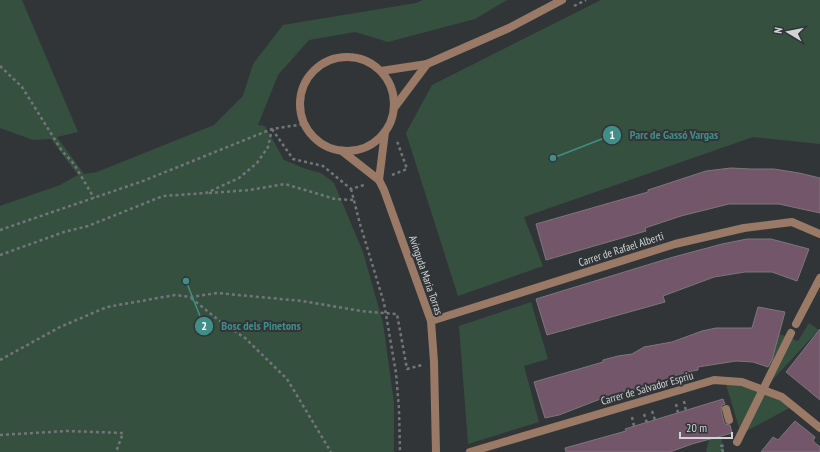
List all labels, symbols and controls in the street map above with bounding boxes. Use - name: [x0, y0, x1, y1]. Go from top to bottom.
- north arrow: [768, 12, 808, 52]
- text: N: [771, 26, 786, 34]
- callout: Parc de Gassó Vargas: [602, 123, 727, 147]
- text: 1: [609, 127, 615, 142]
- text: Parc de Gassó Vargas: [630, 127, 718, 142]
- street label: Carrer de Rafael Alberti: [577, 229, 665, 269]
- street label: Avinguda Maria Torras: [406, 233, 446, 317]
- callout: Bosc dels Pinetons: [194, 314, 309, 338]
- text: 2: [201, 318, 207, 333]
- text: Bosc dels Pinetons: [221, 318, 301, 333]
- street label: Carrer de Salvador Espriu: [599, 368, 695, 408]
- scale bar: [680, 414, 732, 440]
- text: 20 m: [686, 420, 707, 435]

